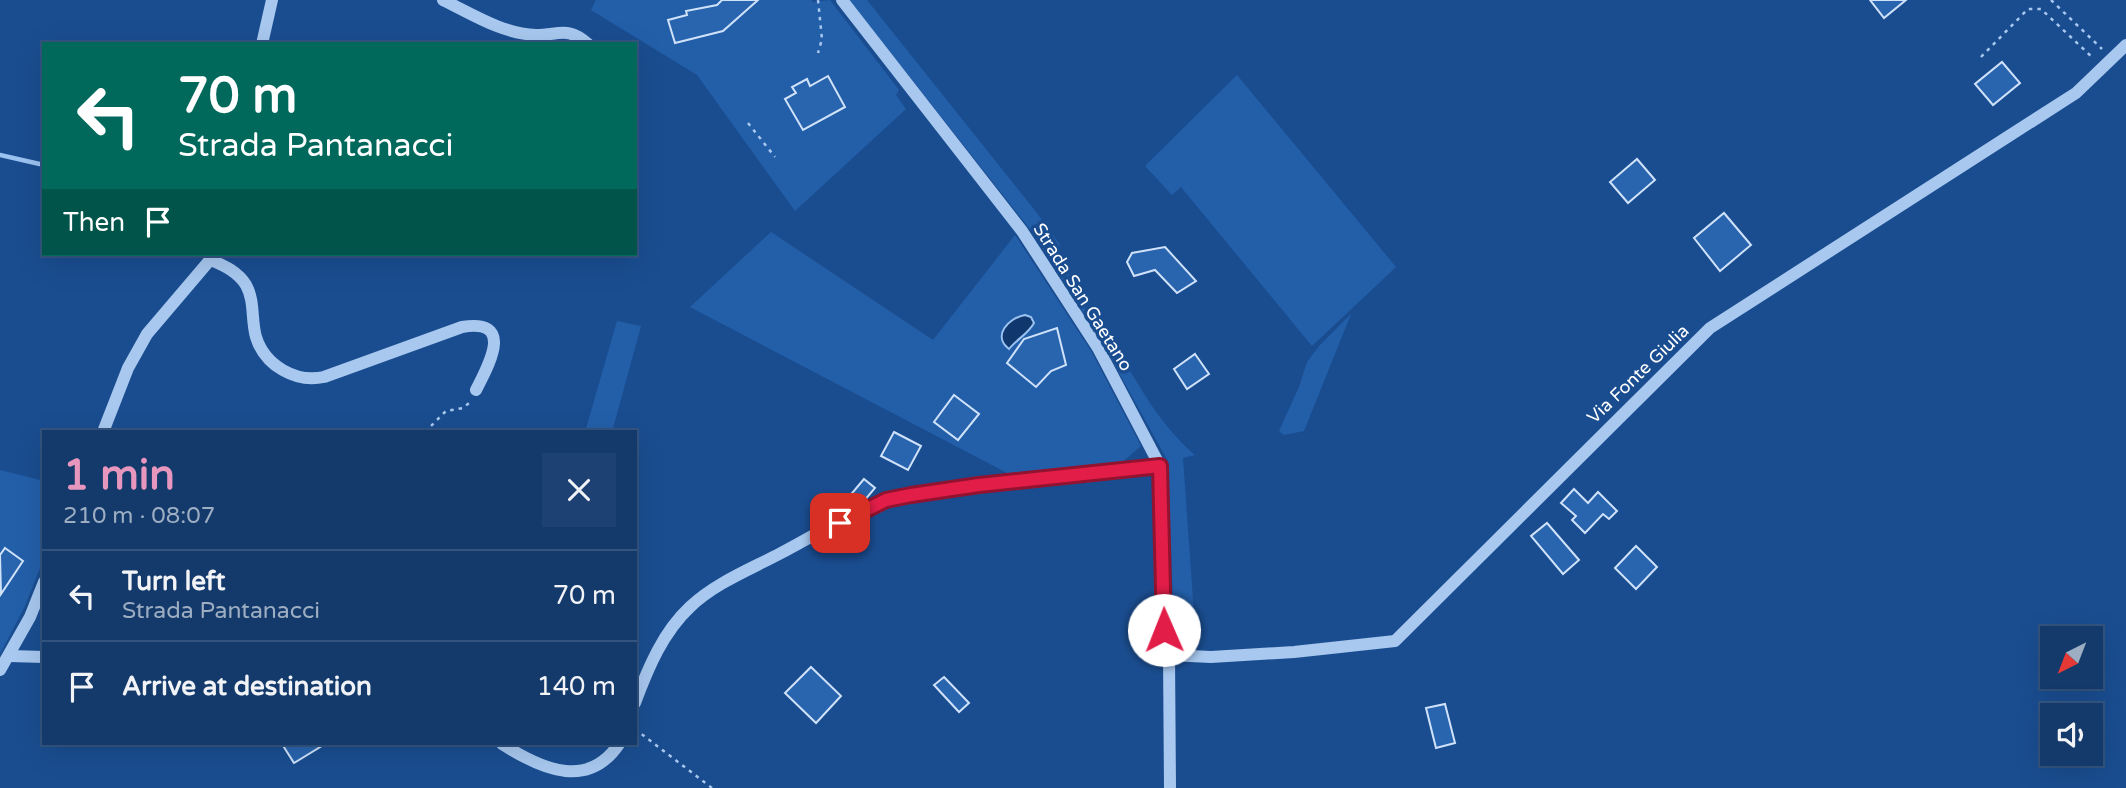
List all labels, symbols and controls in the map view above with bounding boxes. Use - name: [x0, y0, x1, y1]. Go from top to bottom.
- text: 70 m: [178, 67, 297, 126]
- icon: left: [63, 70, 154, 161]
- text: Strada Pantanacci: [178, 127, 453, 165]
- icon: arrive: [139, 203, 177, 241]
- text: Then: [63, 207, 125, 238]
- street label: Strada San Gaetano: [1029, 219, 1138, 375]
- street label: Via Fonte Giulia: [1582, 320, 1694, 428]
- text: 1 min: [63, 450, 175, 501]
- button: close: [542, 453, 616, 527]
- pin: [810, 493, 870, 553]
- text: 210 m · 08:07: [63, 502, 215, 530]
- icon: arrive: [821, 504, 859, 542]
- text: Turn left: [122, 566, 225, 597]
- icon: left: [63, 577, 101, 615]
- text: 70 m: [553, 580, 616, 611]
- position arrow: [1127, 593, 1201, 667]
- text: Strada Pantanacci: [122, 597, 320, 625]
- north arrow: [2040, 626, 2104, 690]
- map controls: [2040, 626, 2103, 766]
- icon: arrive: [63, 668, 101, 706]
- text: Arrive at destination: [122, 671, 372, 702]
- text: 140 m: [536, 671, 616, 702]
- button: sound: [2040, 703, 2103, 766]

